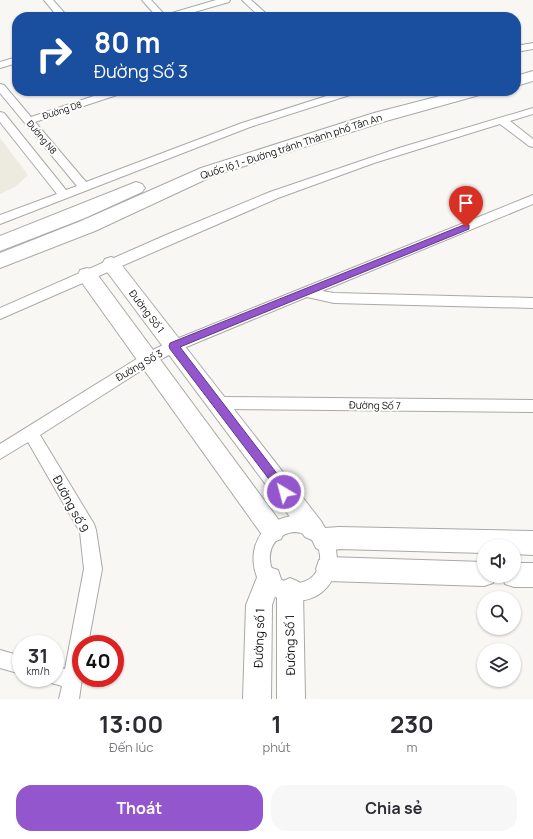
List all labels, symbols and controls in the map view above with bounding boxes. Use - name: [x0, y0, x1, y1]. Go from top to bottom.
- text: 80 m: [94, 23, 160, 61]
- icon: right: [28, 28, 80, 80]
- text: Đường Số 3: [94, 59, 188, 83]
- street label: Đường D8: [41, 98, 83, 122]
- street label: Quốc lộ 1 - Đường tránh Thành phố Tân An: [198, 110, 384, 182]
- street label: Đường N8: [24, 117, 60, 157]
- pin: [449, 186, 483, 227]
- icon: arrive: [455, 192, 477, 214]
- street label: Đường Số 1: [126, 287, 168, 335]
- street label: Đường Số 3: [113, 346, 165, 384]
- street label: Đường Số 7: [349, 398, 401, 412]
- position arrow: [263, 471, 305, 513]
- street label: Đường số 9: [49, 473, 93, 535]
- map controls: [477, 539, 521, 687]
- button: sound: [477, 539, 521, 583]
- button: search: [477, 591, 521, 635]
- street label: Đường số 1: [249, 608, 269, 668]
- street label: Đường Số 1: [281, 615, 299, 675]
- speed limit sign: 40: [72, 635, 124, 687]
- text: 31: [28, 642, 48, 669]
- button: layers: [477, 643, 521, 687]
- text: km/h: [26, 664, 50, 678]
- text: 13:00: [99, 707, 163, 740]
- text: 1: [271, 707, 282, 740]
- text: 230: [390, 707, 434, 740]
- text: Đến lúc: [109, 738, 153, 756]
- text: phút: [262, 738, 291, 756]
- text: m: [406, 738, 417, 756]
- button: Thoát: [16, 785, 263, 831]
- button: Chia sẻ: [271, 785, 517, 831]

